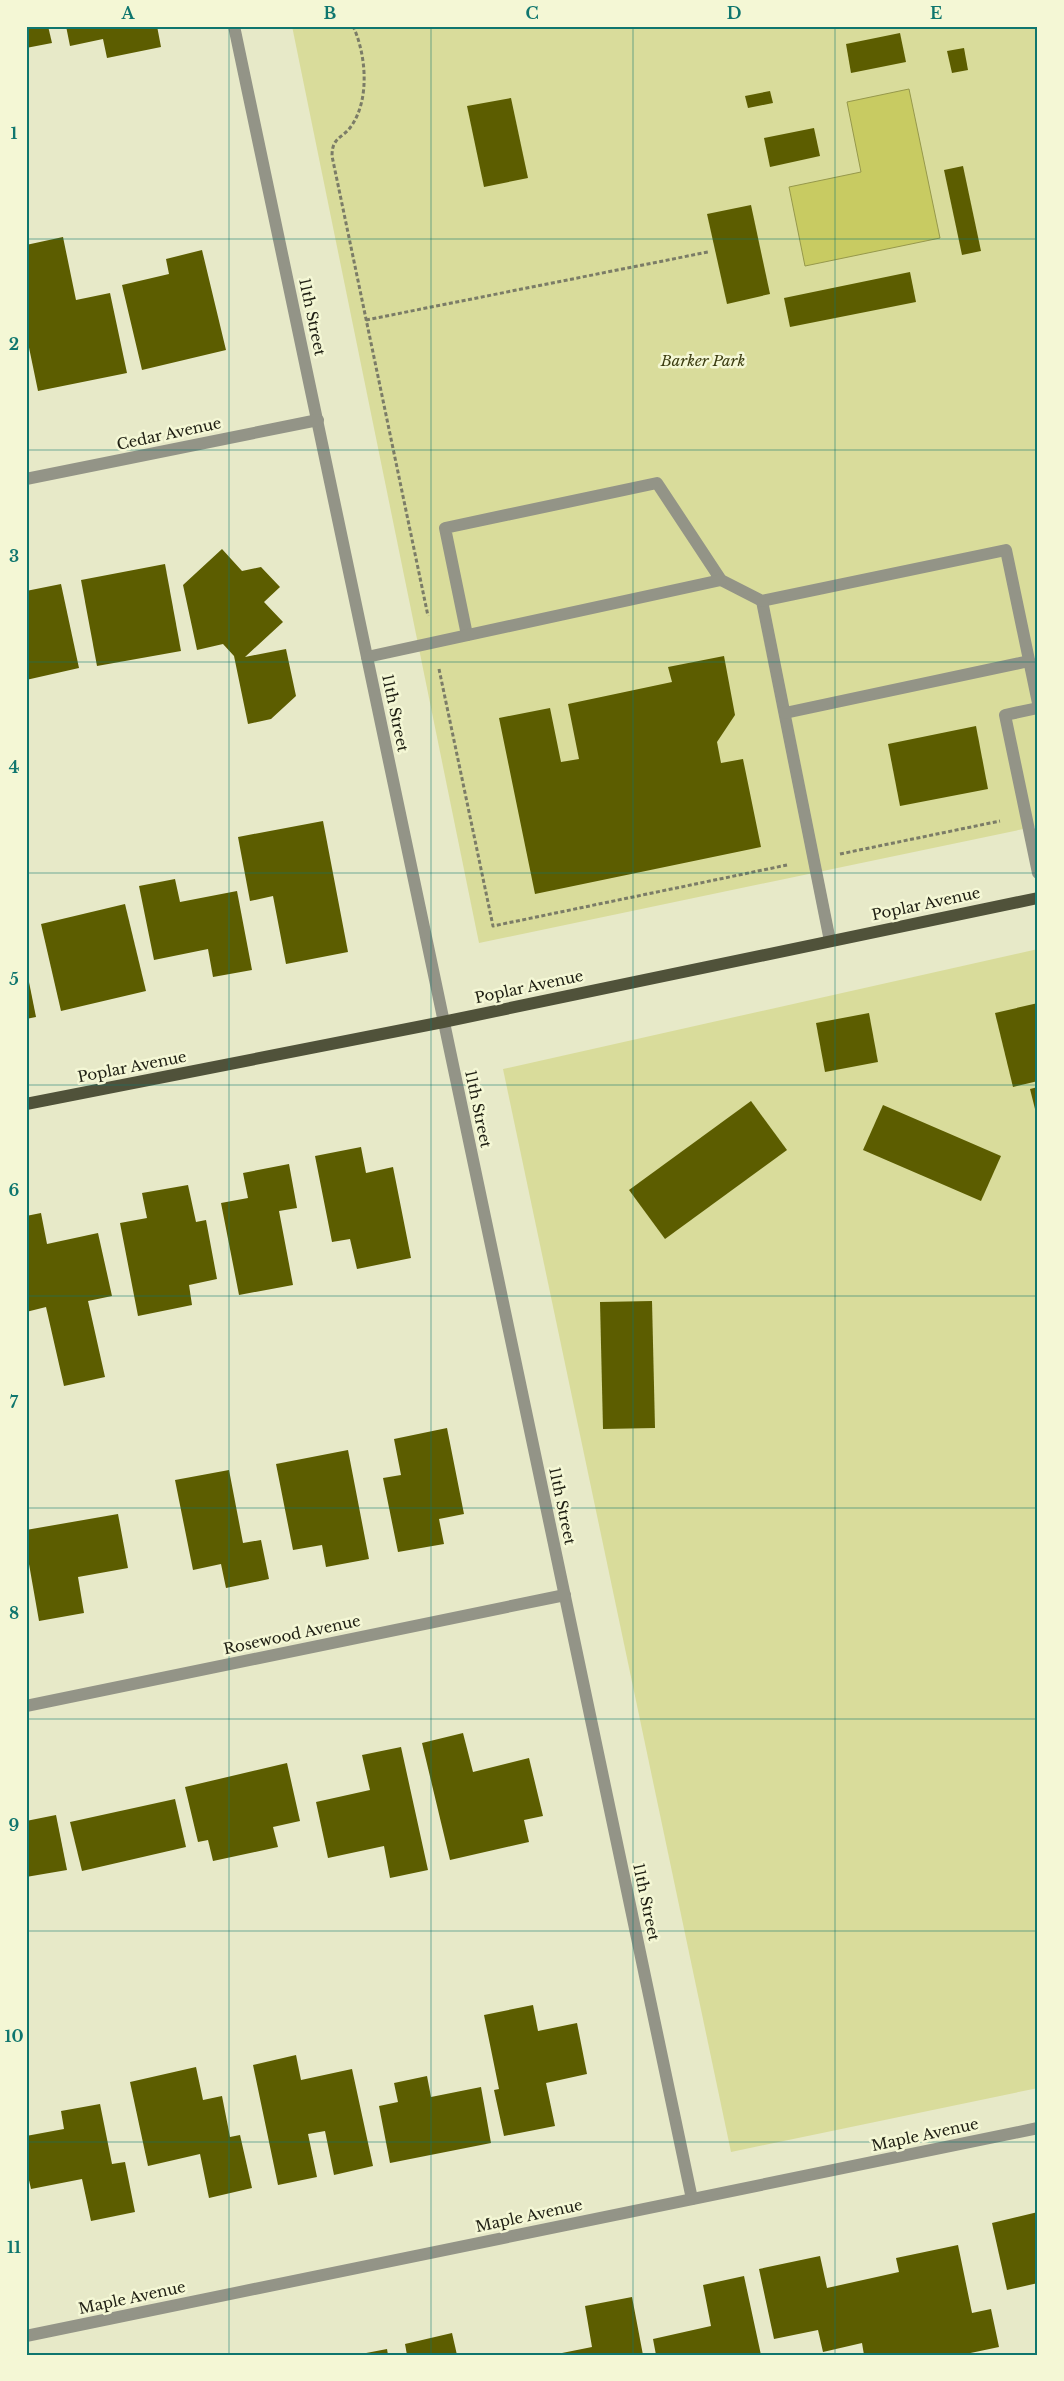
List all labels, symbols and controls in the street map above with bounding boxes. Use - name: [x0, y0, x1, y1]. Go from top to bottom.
- text: A: [121, 3, 136, 23]
- text: B: [324, 3, 337, 23]
- text: C: [525, 3, 539, 23]
- text: D: [727, 3, 741, 23]
- text: E: [930, 3, 942, 23]
- text: 1: [11, 123, 18, 143]
- street label: 11th Street: [295, 276, 330, 358]
- text: 2: [9, 334, 19, 354]
- park label: Barker Park: [660, 351, 745, 370]
- street label: Cedar Avenue: [115, 413, 223, 454]
- text: 3: [9, 546, 19, 566]
- street label: 11th Street: [378, 672, 413, 754]
- text: 4: [9, 757, 19, 777]
- street label: Poplar Avenue: [870, 883, 982, 924]
- street label: Poplar Avenue: [473, 966, 585, 1007]
- text: 5: [9, 969, 19, 989]
- street label: Poplar Avenue: [76, 1047, 188, 1086]
- street label: 11th Street: [461, 1068, 496, 1150]
- text: 6: [9, 1180, 20, 1200]
- text: 7: [10, 1392, 19, 1412]
- street label: 11th Street: [545, 1465, 580, 1547]
- text: 8: [9, 1603, 19, 1623]
- street label: Rosewood Avenue: [222, 1611, 362, 1658]
- text: 9: [9, 1815, 20, 1835]
- street label: 11th Street: [629, 1861, 664, 1943]
- text: 10: [4, 2026, 24, 2046]
- street label: Maple Avenue: [870, 2114, 980, 2155]
- street label: Maple Avenue: [474, 2195, 584, 2236]
- text: 11: [7, 2237, 21, 2257]
- street label: Maple Avenue: [77, 2277, 187, 2318]

